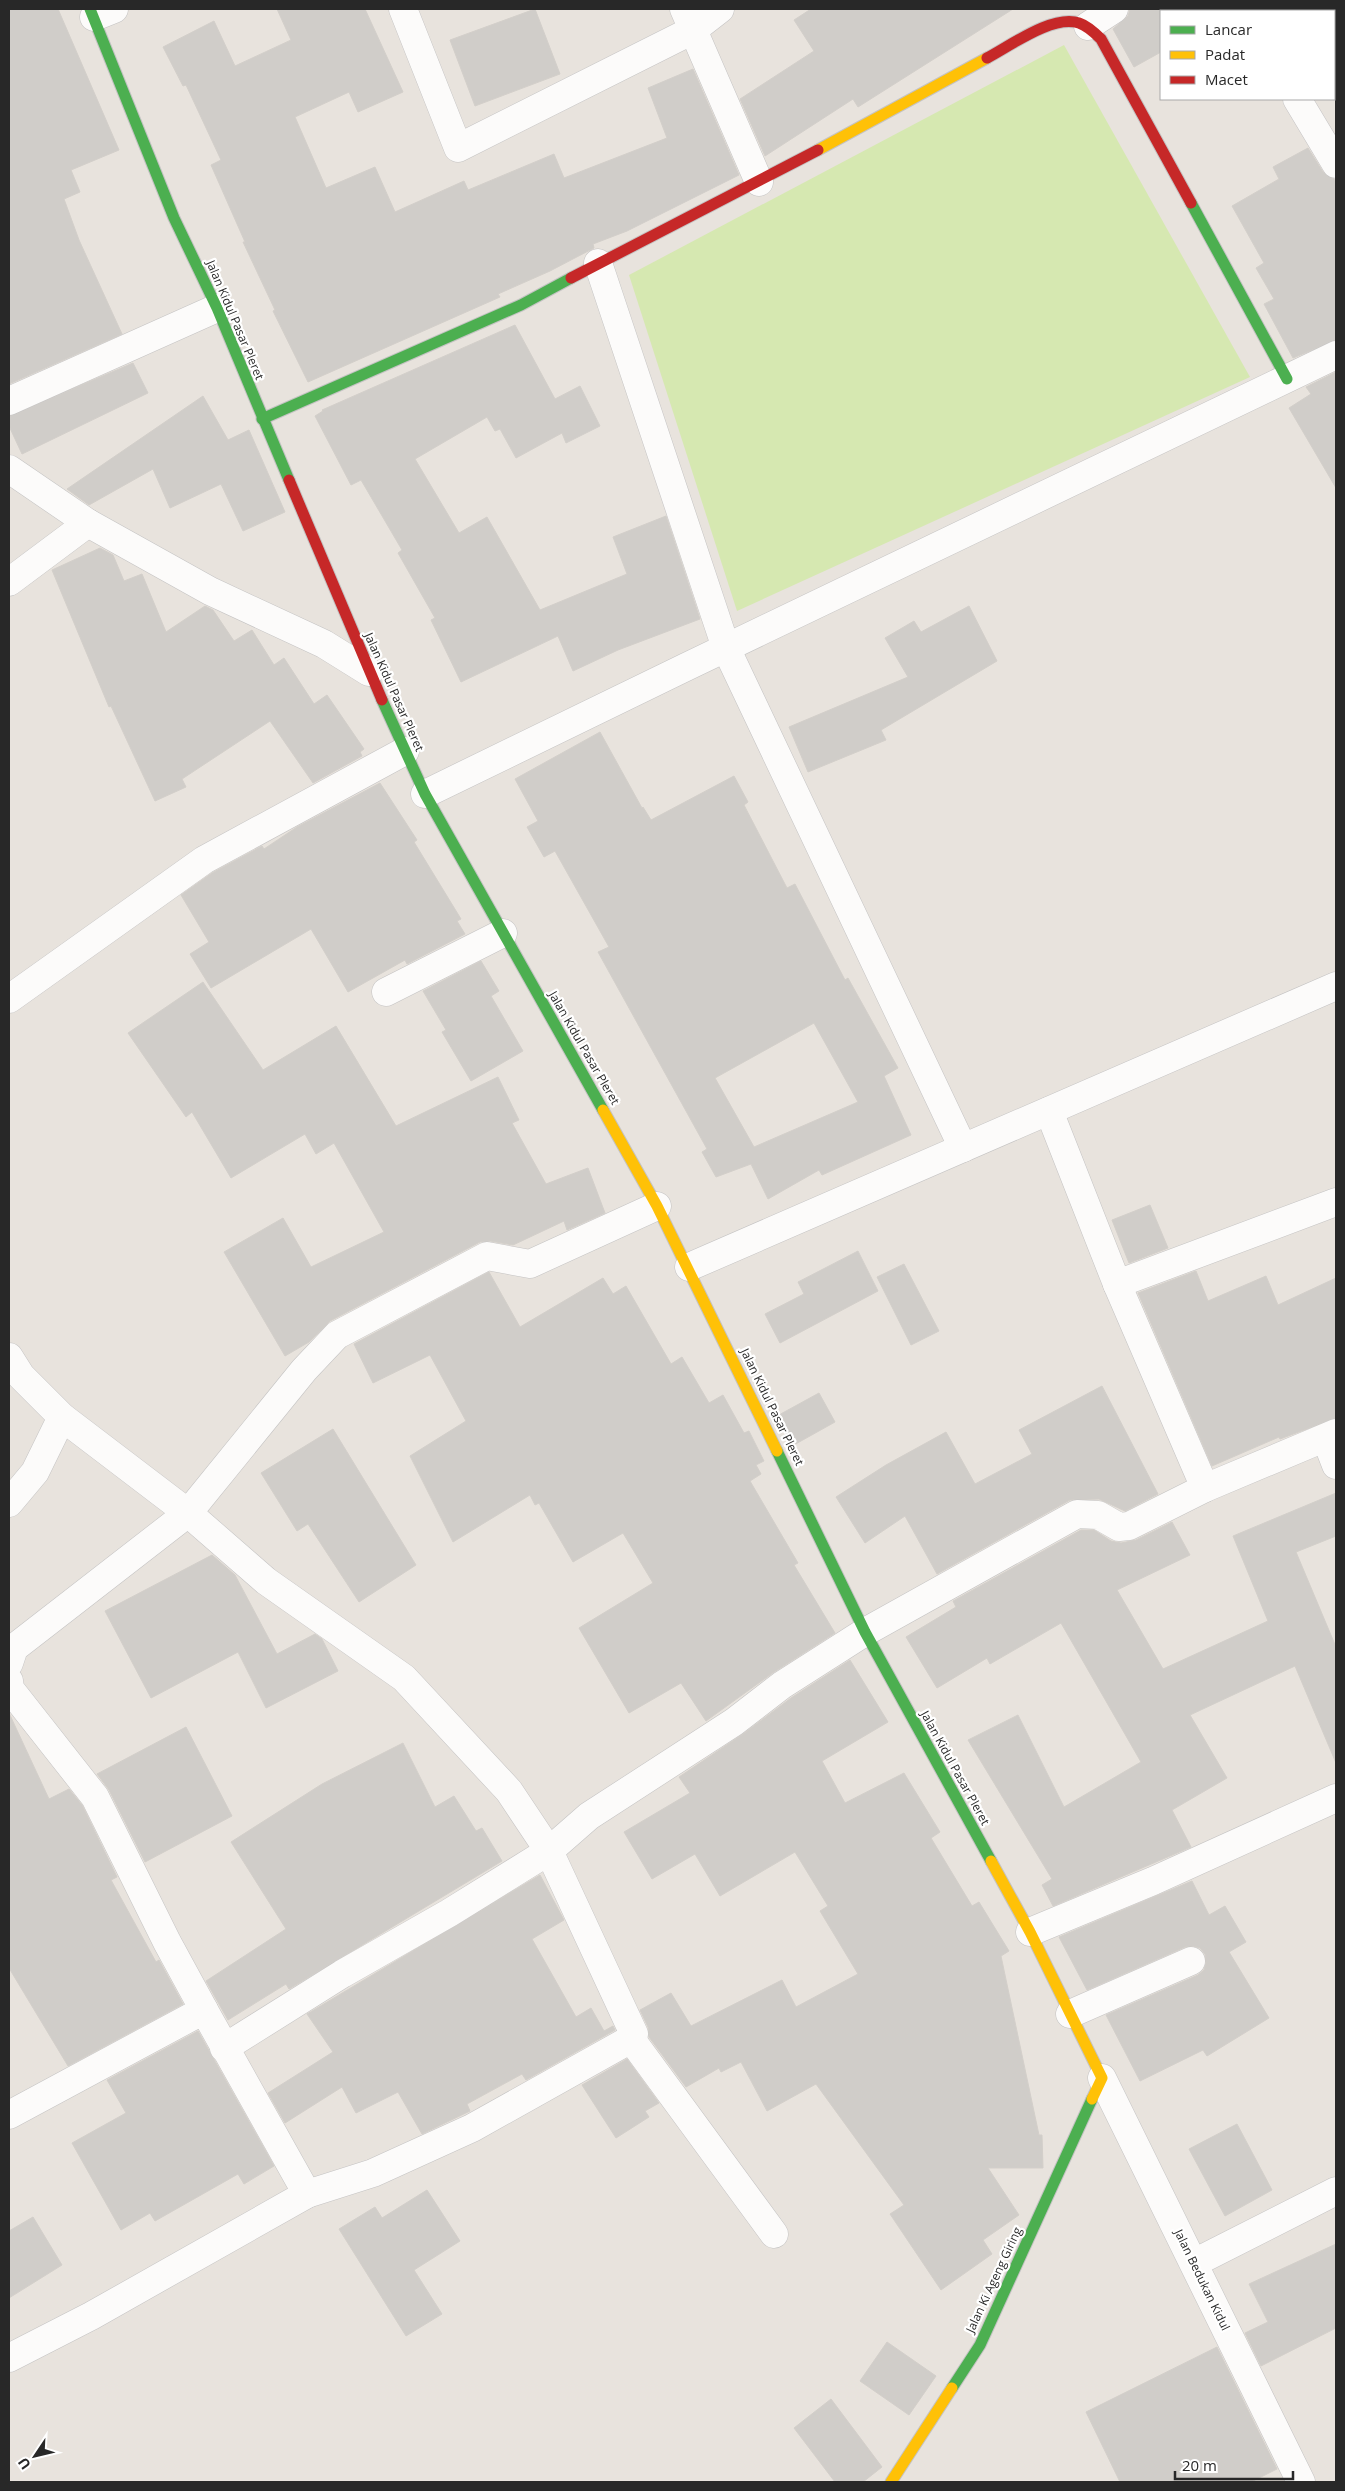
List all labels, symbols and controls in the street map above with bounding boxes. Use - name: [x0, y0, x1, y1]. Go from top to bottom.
- legend: [1160, 10, 1335, 100]
- text: Lancar: [1205, 19, 1252, 39]
- text: Padat: [1205, 44, 1245, 64]
- text: Macet: [1205, 69, 1248, 89]
- street label: Jalan Kidul Pasar Pleret: [202, 256, 268, 382]
- street label: Jalan Kidul Pasar Pleret: [360, 629, 428, 754]
- street label: Jalan Kidul Pasar Pleret: [544, 987, 624, 1108]
- street label: Jalan Kidul Pasar Pleret: [736, 1344, 808, 1468]
- street label: Jalan Kidul Pasar Pleret: [916, 1707, 994, 1828]
- street label: Jalan Ki Ageng Giring: [961, 2224, 1026, 2336]
- street label: Jalan Bedukan Kidul: [1170, 2225, 1234, 2333]
- north arrow: [10, 2431, 60, 2481]
- scale bar: [1175, 2448, 1292, 2480]
- text: U: [13, 2454, 35, 2474]
- text: 20 m: [1182, 2455, 1217, 2475]

